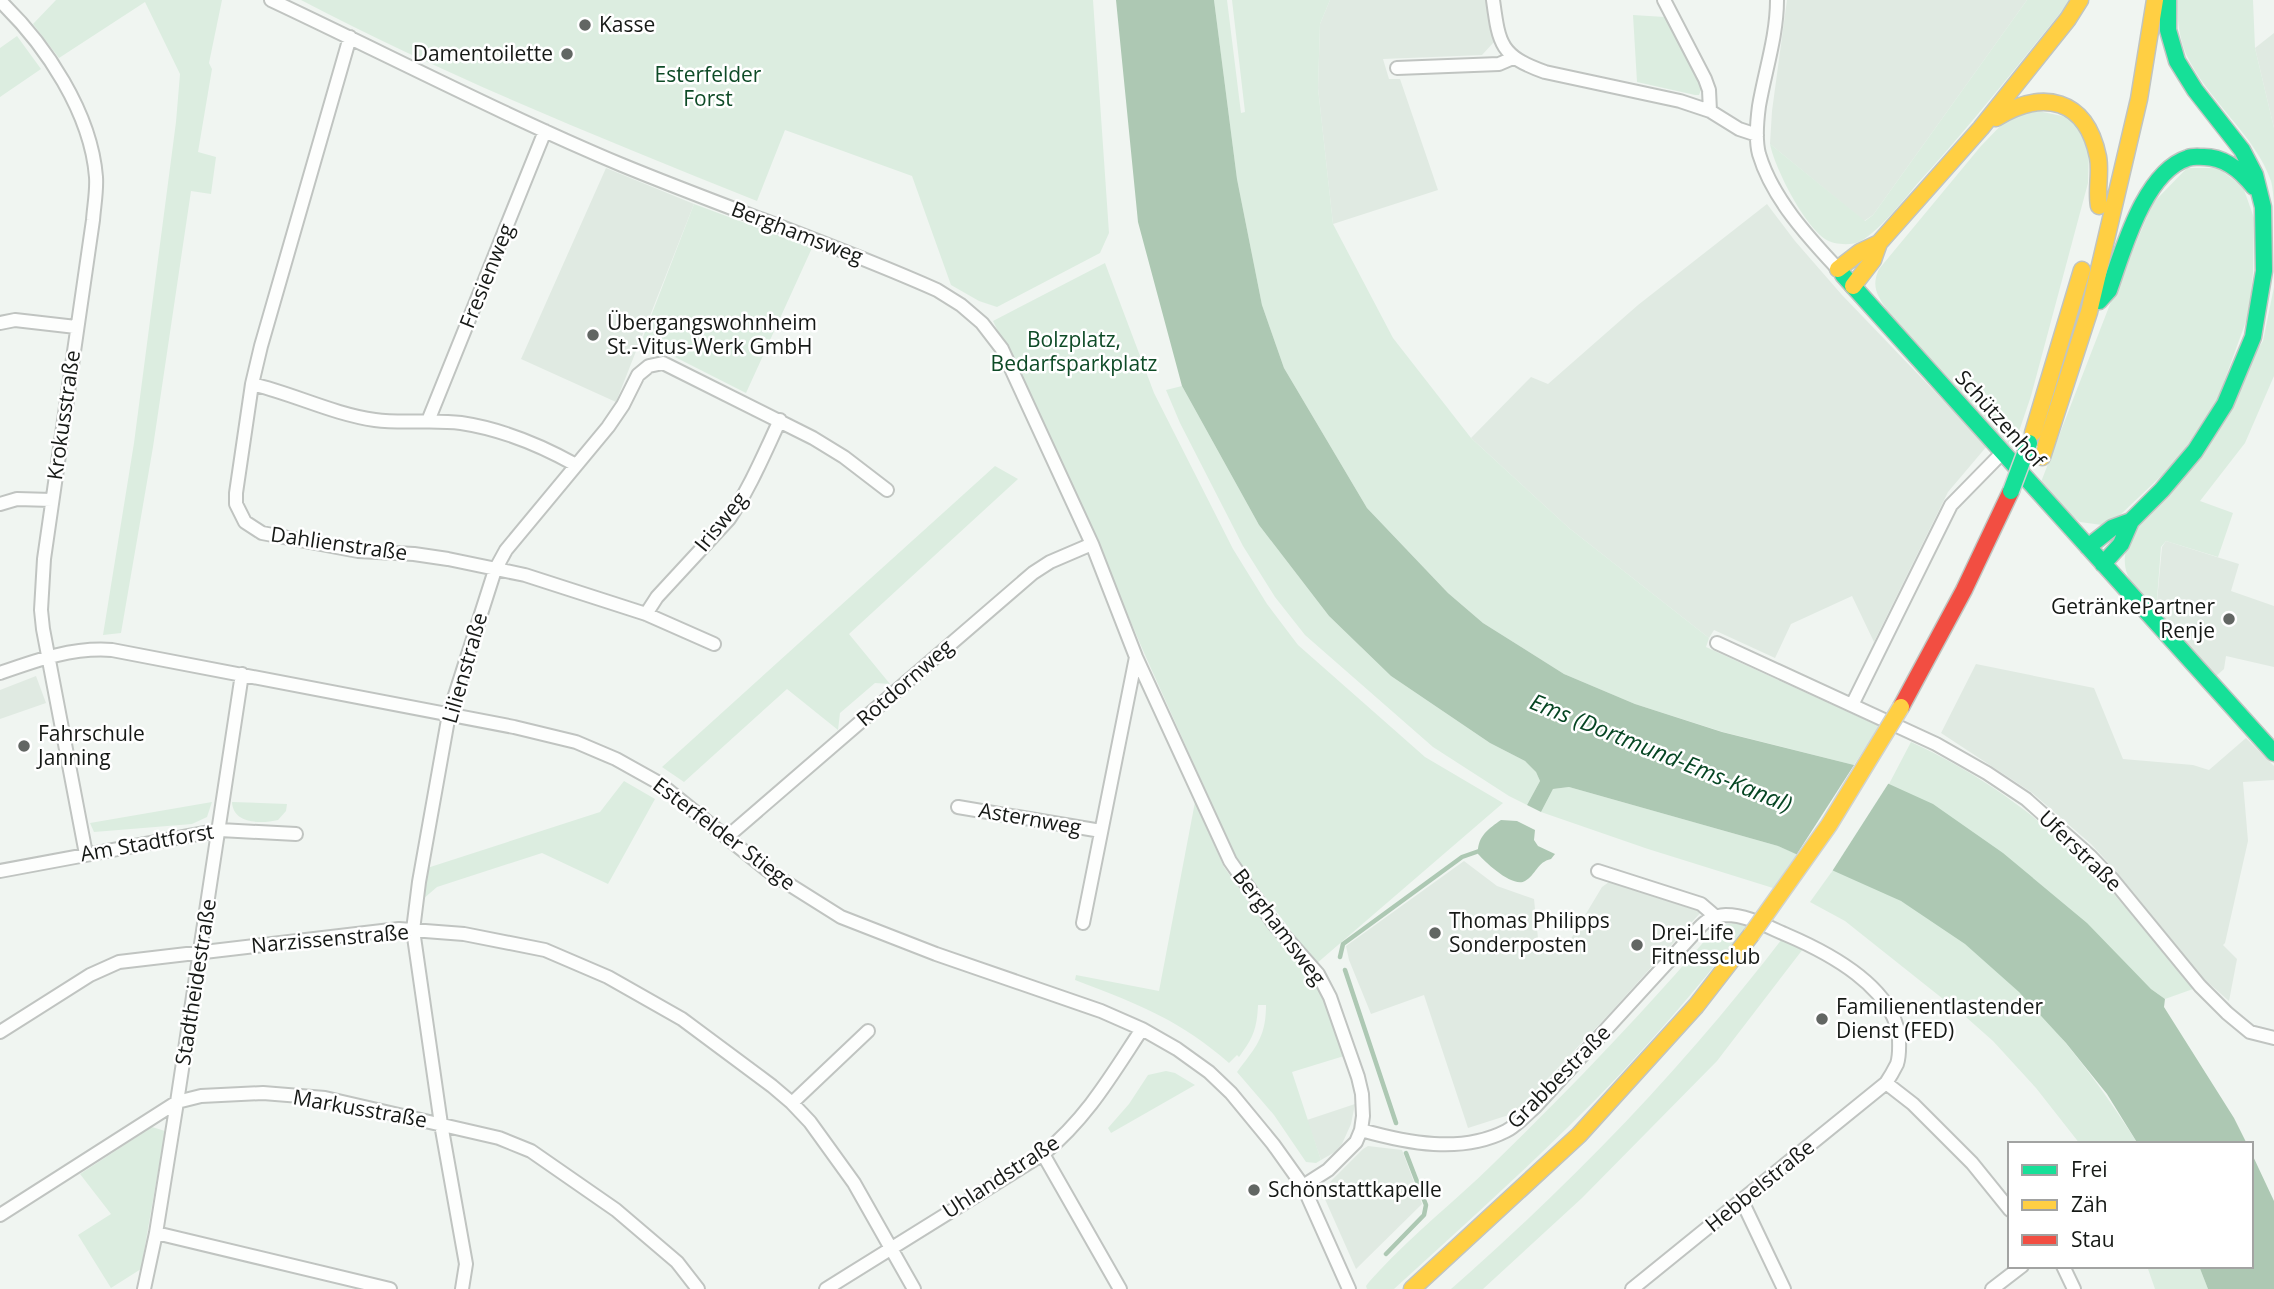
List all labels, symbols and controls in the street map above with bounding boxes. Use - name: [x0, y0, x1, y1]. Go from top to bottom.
- place label: Kasse: [599, 10, 655, 38]
- marker: Kasse: [577, 17, 593, 33]
- place label: Damentoilette: [413, 39, 553, 67]
- marker: Damentoilette: [559, 46, 575, 62]
- park label: Esterfelder Forst: [655, 60, 762, 112]
- street label: Berghamsweg: [728, 194, 867, 270]
- street label: Fresienweg: [452, 219, 520, 332]
- place label: Übergangswohnheim St.-Vitus-Werk GmbH: [607, 308, 817, 360]
- park label: Bolzplatz, Bedarfsparkplatz: [991, 325, 1158, 377]
- marker: Übergangswohnheim St.-Vitus-Werk GmbH: [585, 327, 601, 343]
- street label: Krokusstraße: [40, 348, 86, 481]
- street label: Schützenhof: [1950, 364, 2053, 474]
- street label: Irisweg: [688, 486, 753, 557]
- street label: Dahlienstraße: [269, 520, 409, 566]
- place label: GetränkePartner Renje: [2051, 592, 2215, 644]
- street label: Lilienstraße: [435, 609, 493, 726]
- marker: GetränkePartner Renje: [2221, 611, 2237, 627]
- street label: Rotdornweg: [850, 632, 959, 732]
- water label: Ems (Dortmund-Ems-Kanal): [1526, 685, 1797, 819]
- place label: Fahrschule Janning: [36, 719, 145, 771]
- marker: Fahrschule Janning: [16, 738, 32, 754]
- street label: Esterfelder Stiege: [648, 770, 802, 896]
- street label: Asternweg: [977, 795, 1084, 841]
- street label: Uferstraße: [2033, 804, 2128, 897]
- street label: Am Stadtforst: [78, 817, 216, 868]
- street label: Berghamsweg: [1227, 863, 1333, 990]
- street label: Stadtheidestraße: [168, 897, 222, 1067]
- place label: Thomas Philipps Sonderposten: [1449, 906, 1610, 958]
- street label: Narzissenstraße: [250, 917, 410, 959]
- place label: Drei-Life Fitnessclub: [1651, 918, 1760, 970]
- marker: Thomas Philipps Sonderposten: [1427, 925, 1443, 941]
- marker: Drei-Life Fitnessclub: [1629, 937, 1645, 953]
- place label: Familienentlastender Dienst (FED): [1836, 992, 2043, 1044]
- marker: Familienentlastender Dienst (FED): [1814, 1011, 1830, 1027]
- street label: Grabbestraße: [1500, 1018, 1616, 1134]
- street label: Markusstraße: [291, 1082, 429, 1134]
- street label: Uhlandstraße: [937, 1128, 1064, 1224]
- street label: Hebbelstraße: [1699, 1133, 1820, 1238]
- legend: [2008, 1142, 2253, 1268]
- text: Frei: [2071, 1155, 2108, 1183]
- place label: Schönstattkapelle: [1268, 1175, 1442, 1203]
- marker: Schönstattkapelle: [1246, 1182, 1262, 1198]
- text: Zäh: [2071, 1190, 2108, 1218]
- text: Stau: [2071, 1225, 2115, 1253]

